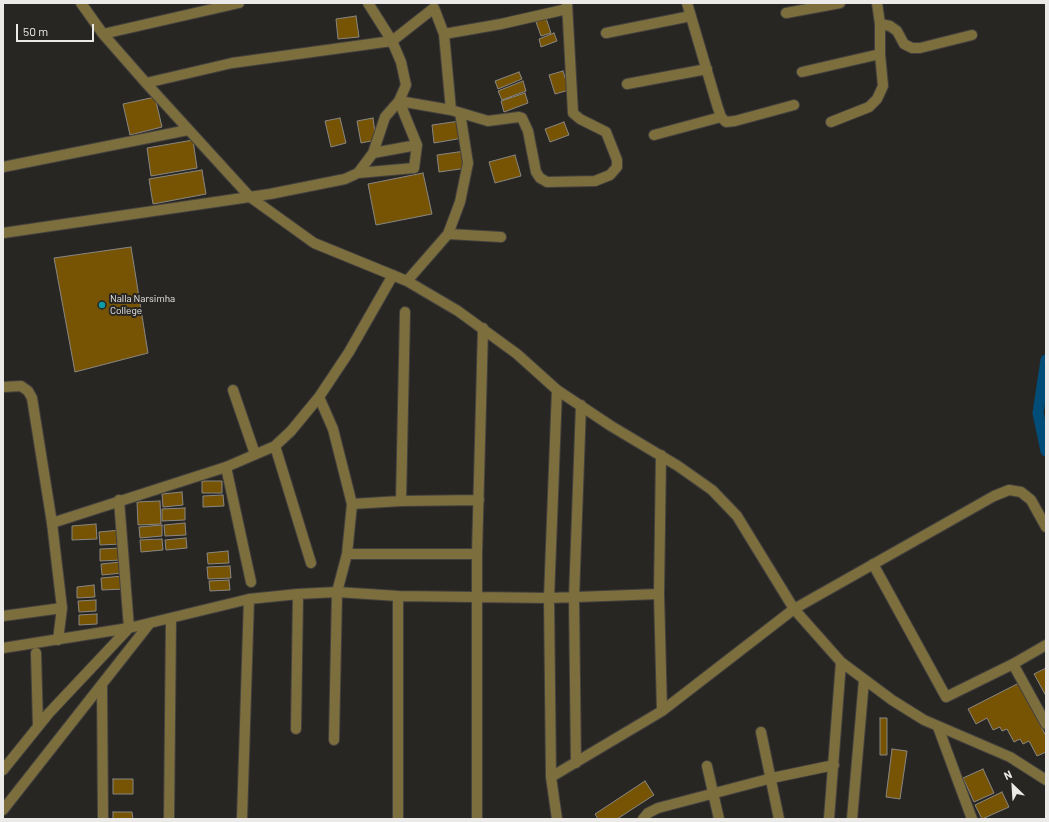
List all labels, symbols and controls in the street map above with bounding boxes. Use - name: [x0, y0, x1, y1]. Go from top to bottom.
- scale bar: [18, 16, 96, 42]
- text: 50 m: [23, 24, 48, 38]
- place label: Nalla Narsimha College: [110, 293, 175, 316]
- marker: Nalla Narsimha College: [97, 300, 107, 310]
- north arrow: [993, 766, 1033, 806]
- text: N: [1002, 767, 1014, 782]

